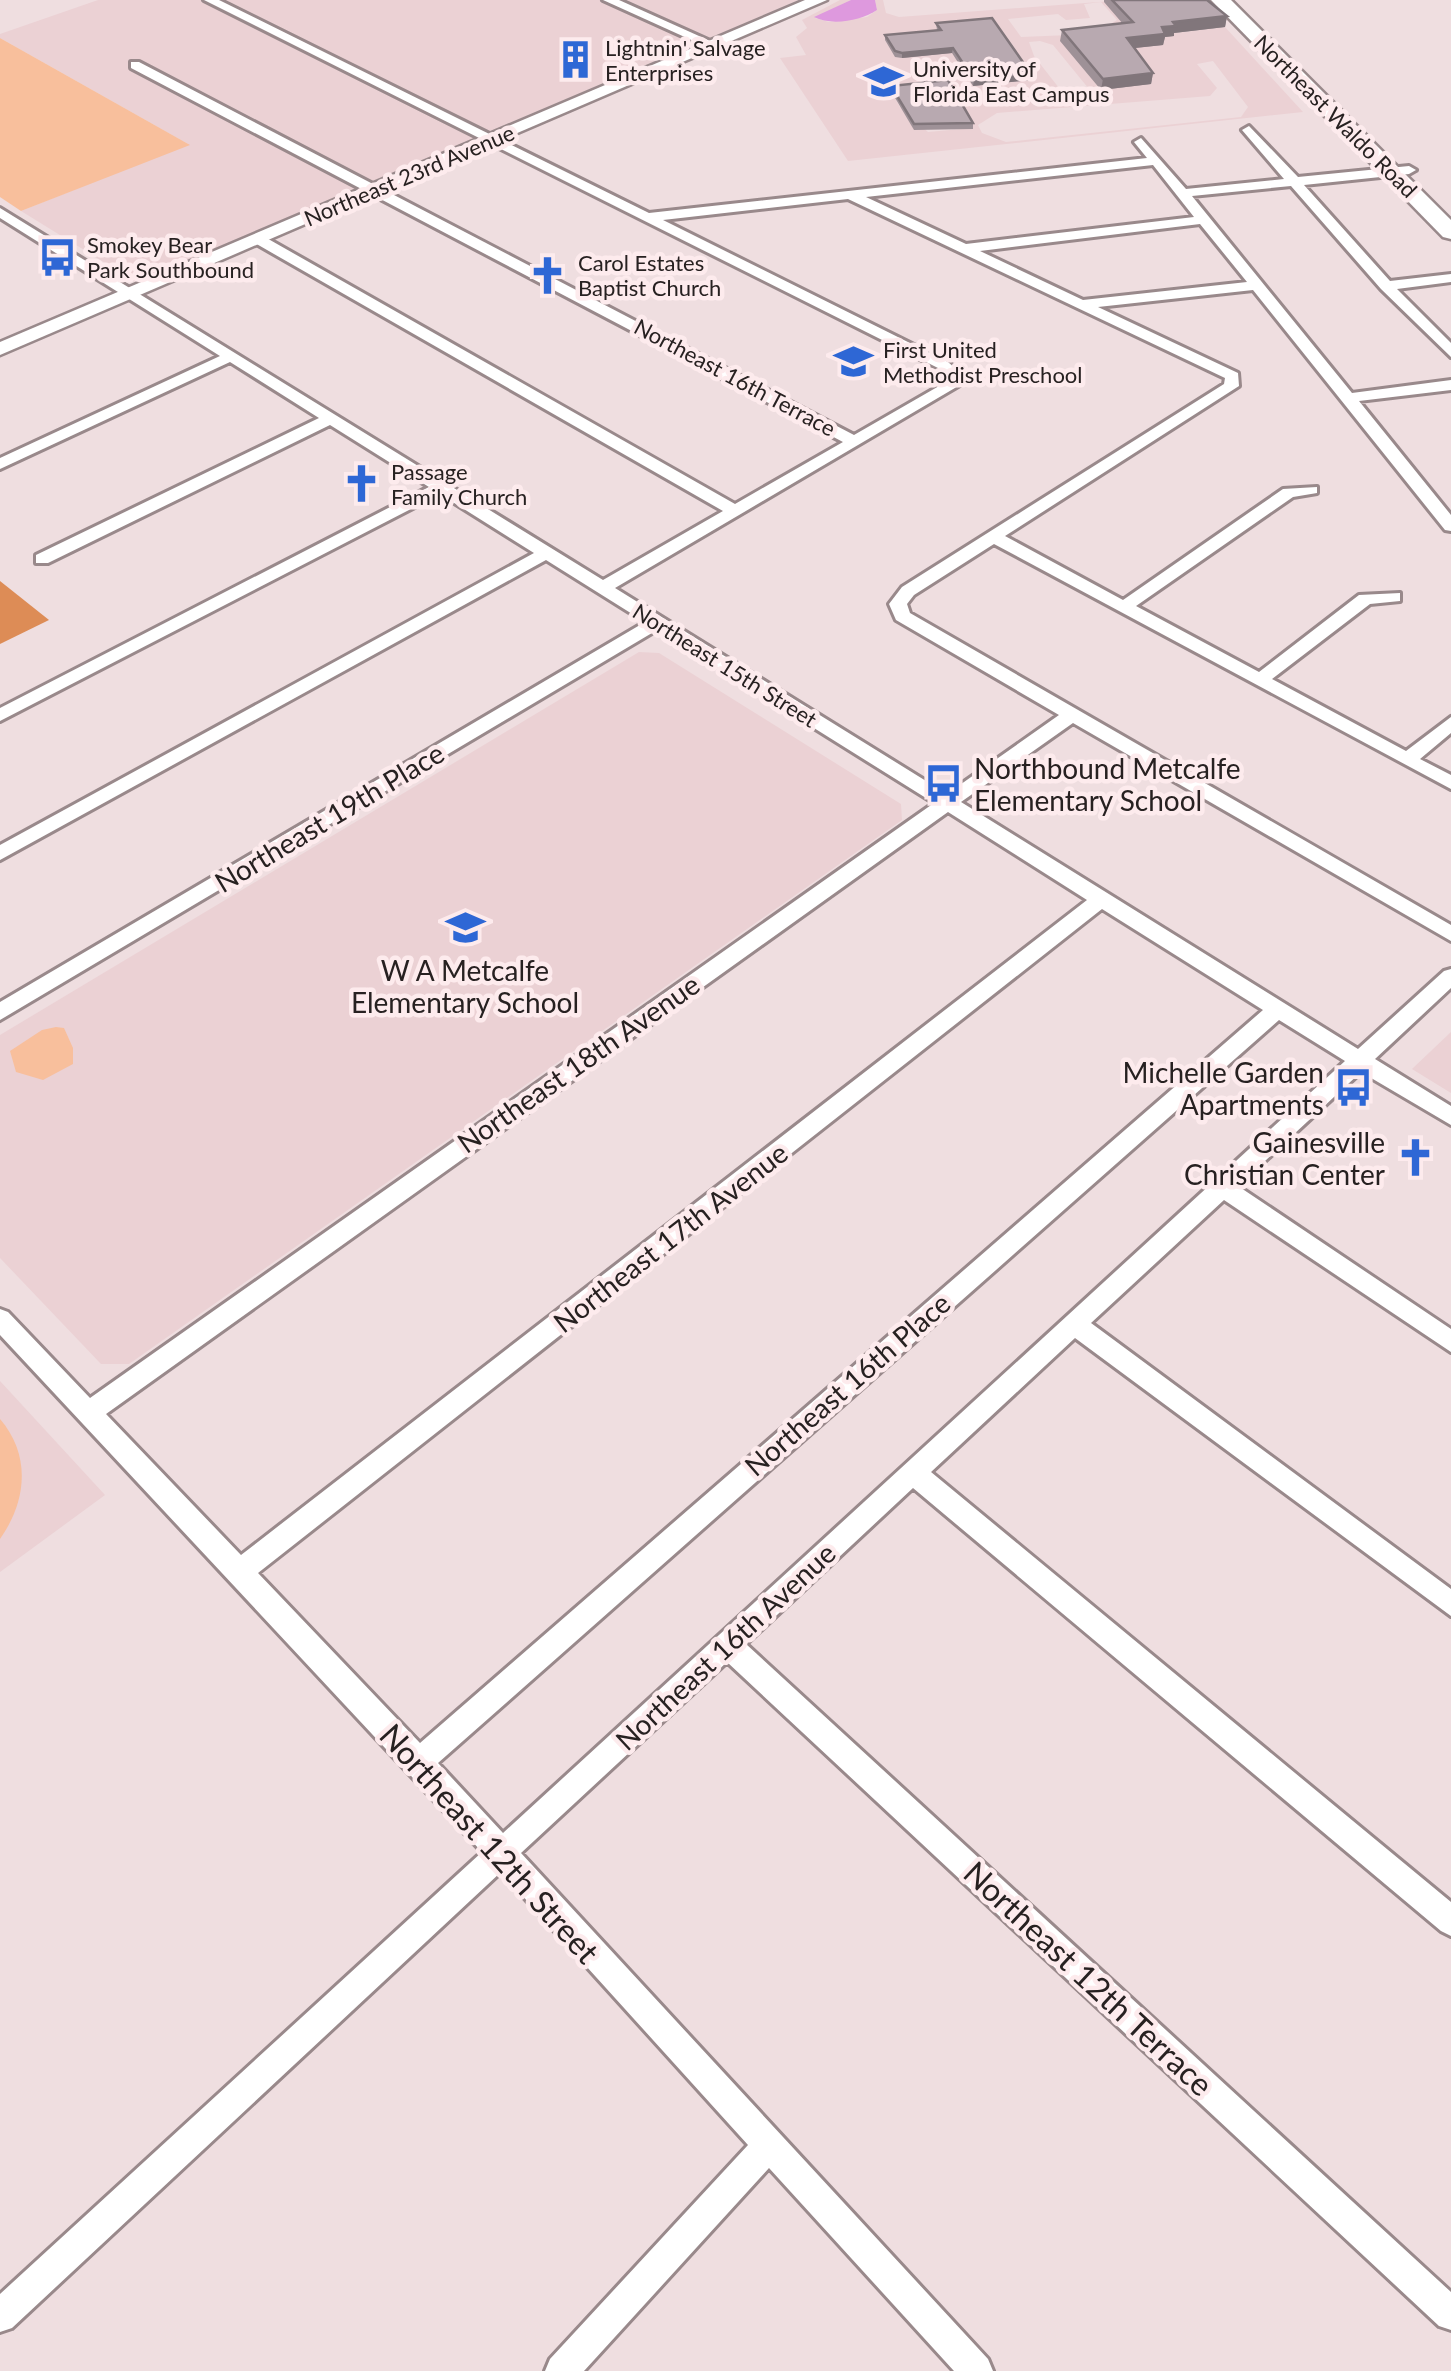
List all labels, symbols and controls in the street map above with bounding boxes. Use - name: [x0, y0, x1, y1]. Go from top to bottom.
- street label: Northeast Waldo Road: [1249, 29, 1423, 203]
- place label: Lightnin' Salvage Enterprises: [605, 34, 766, 86]
- building icon: Lightnin' Salvage Enterprises: [554, 39, 596, 81]
- place label: University of Florida East Campus: [913, 55, 1109, 107]
- school or university icon: University of Florida East Campus: [862, 60, 904, 102]
- street label: Northeast 23rd Avenue: [300, 118, 518, 232]
- place label: Smokey Bear Park Southbound: [87, 231, 254, 283]
- bus stop icon: Smokey Bear Park Southbound: [36, 236, 78, 278]
- place label: Carol Estates Baptist Church: [578, 249, 721, 301]
- church icon: Carol Estates Baptist Church: [527, 254, 569, 296]
- street label: Northeast 16th Terrace: [630, 313, 840, 441]
- place label: First United Methodist Preschool: [883, 336, 1083, 388]
- school or university icon: First United Methodist Preschool: [832, 341, 874, 383]
- place label: Passage Family Church: [391, 458, 527, 510]
- church icon: Passage Family Church: [340, 463, 382, 505]
- street label: Northeast 15th Street: [628, 597, 822, 733]
- street label: Northeast 19th Place: [208, 735, 450, 899]
- place label: Northbound Metcalfe Elementary School: [974, 751, 1241, 817]
- bus stop icon: Northbound Metcalfe Elementary School: [923, 763, 965, 805]
- school or university icon: W A Metcalfe Elementary School: [444, 906, 486, 948]
- place label: W A Metcalfe Elementary School: [351, 953, 579, 1019]
- street label: Northeast 18th Avenue: [450, 967, 706, 1159]
- place label: Michelle Garden Apartments: [1123, 1055, 1324, 1121]
- bus stop icon: Michelle Garden Apartments: [1333, 1067, 1375, 1109]
- place label: Gainesville Christian Center: [1184, 1125, 1385, 1191]
- street label: Northeast 17th Avenue: [546, 1135, 794, 1339]
- church icon: Gainesville Christian Center: [1394, 1137, 1436, 1179]
- street label: Northeast 16th Place: [737, 1285, 957, 1483]
- street label: Northeast 16th Avenue: [608, 1535, 842, 1757]
- street label: Northeast 12th Street: [372, 1715, 608, 1971]
- street label: Northeast 12th Terrace: [957, 1853, 1221, 2103]

